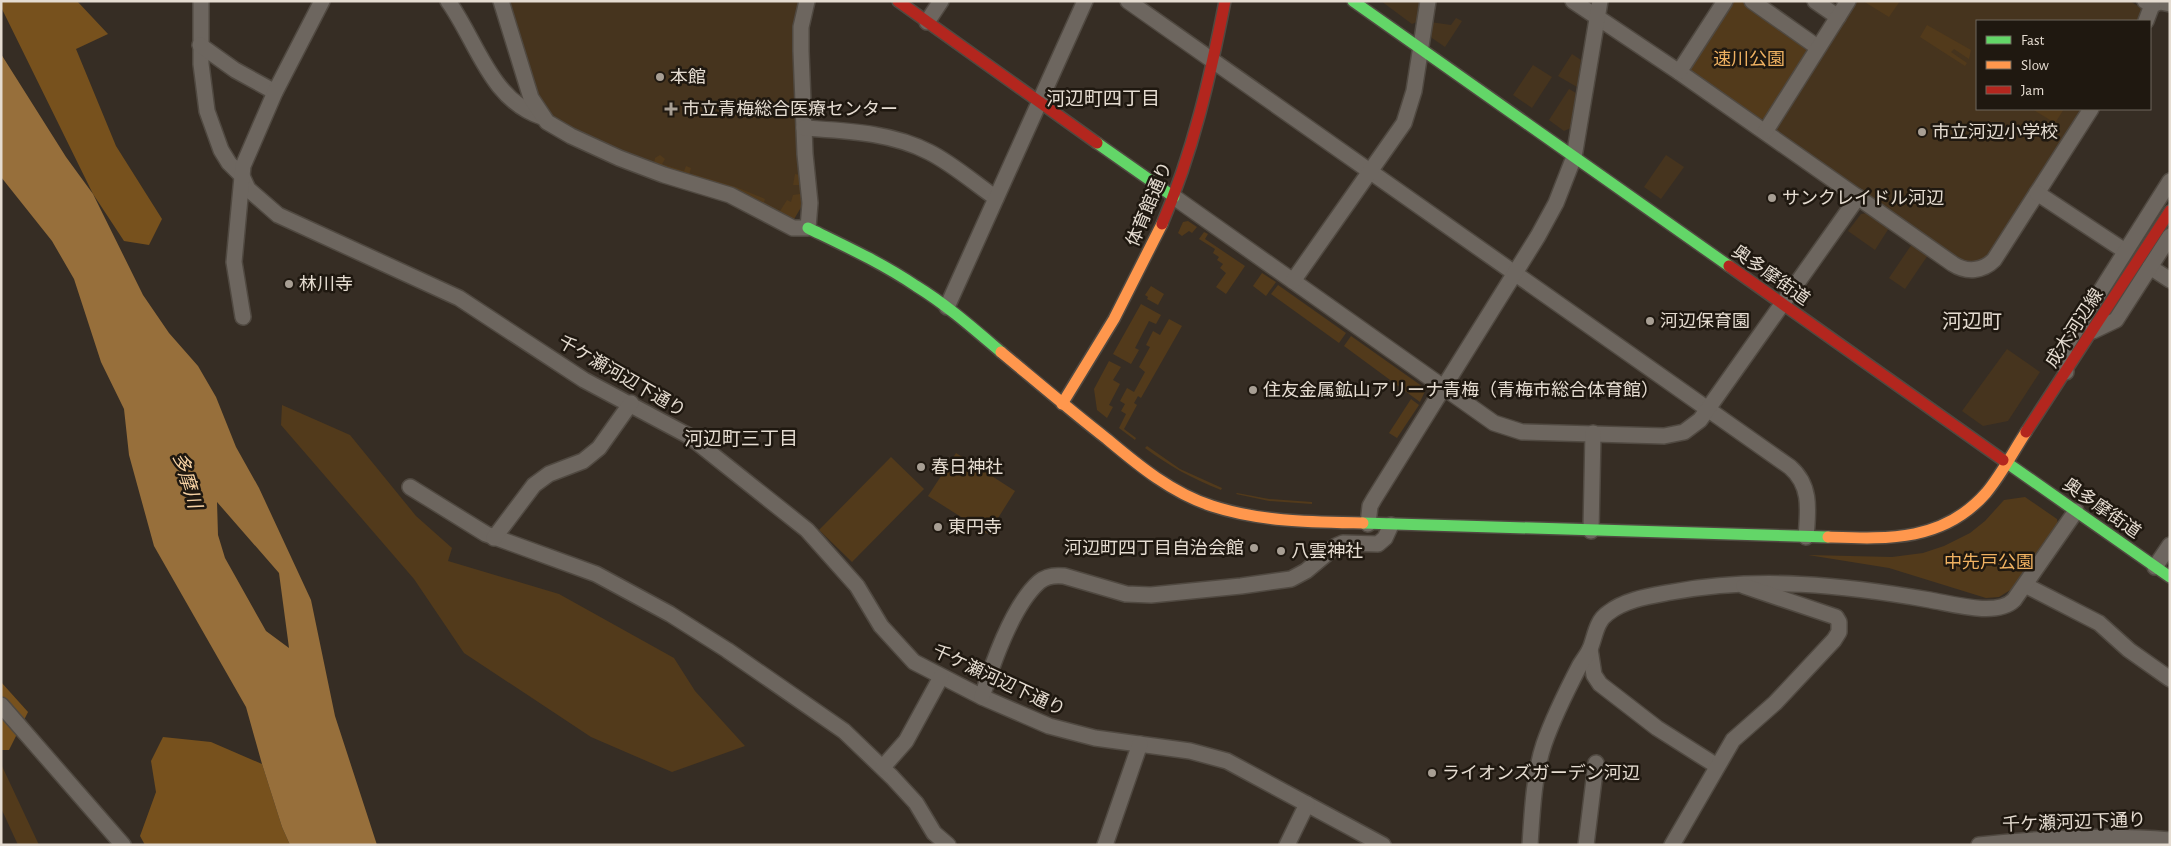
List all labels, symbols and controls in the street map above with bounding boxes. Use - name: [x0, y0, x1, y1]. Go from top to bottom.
- legend: [1976, 20, 2151, 110]
- text: Fast: [2021, 33, 2045, 48]
- park label: 速川公園: [1713, 50, 1785, 69]
- text: Slow: [2021, 58, 2049, 73]
- place label: 本館: [670, 68, 706, 87]
- marker: 本館: [654, 71, 666, 83]
- text: Jam: [2021, 83, 2044, 98]
- district label: 河辺町四丁目: [1046, 89, 1160, 109]
- place label: 市立青梅総合医療センター: [682, 99, 898, 119]
- marker: 市立青梅総合医療センター: [664, 102, 678, 116]
- place label: 市立河辺小学校: [1932, 122, 2058, 142]
- marker: 市立河辺小学校: [1916, 126, 1928, 138]
- street label: 体育館通り: [1123, 159, 1176, 249]
- place label: サンクレイドル河辺: [1782, 189, 1944, 208]
- marker: サンクレイドル河辺: [1766, 192, 1778, 204]
- street label: 奥多摩街道: [1728, 241, 1814, 309]
- place label: 林川寺: [299, 275, 353, 294]
- marker: 林川寺: [283, 278, 295, 290]
- street label: 成木河辺線: [2041, 285, 2107, 371]
- district label: 河辺町: [1942, 311, 2002, 332]
- place label: 河辺保育園: [1660, 312, 1750, 331]
- marker: 河辺保育園: [1644, 315, 1656, 327]
- street label: 千ケ瀬河辺下通り: [555, 332, 689, 421]
- place label: 住友金属鉱山アリーナ青梅（青梅市総合体育館）: [1263, 380, 1659, 400]
- marker: 住友金属鉱山アリーナ青梅（青梅市総合体育館）: [1247, 384, 1259, 396]
- district label: 河辺町三丁目: [684, 429, 798, 449]
- water label: 多摩川: [169, 450, 206, 512]
- place label: 春日神社: [931, 457, 1003, 477]
- marker: 春日神社: [915, 461, 927, 473]
- street label: 奥多摩街道: [2059, 474, 2145, 542]
- place label: 東円寺: [948, 518, 1002, 537]
- marker: 東円寺: [932, 521, 944, 533]
- place label: 河辺町四丁目自治会館: [1064, 538, 1244, 558]
- marker: 河辺町四丁目自治会館: [1248, 542, 1260, 554]
- place label: 八雲神社: [1291, 542, 1363, 561]
- marker: 八雲神社: [1275, 545, 1287, 557]
- park label: 中先戸公園: [1944, 553, 2034, 572]
- street label: 千ケ瀬河辺下通り: [930, 641, 1068, 719]
- place label: ライオンズガーデン河辺: [1442, 763, 1640, 783]
- marker: ライオンズガーデン河辺: [1426, 767, 1438, 779]
- street label: 千ケ瀬河辺下通り: [2002, 810, 2146, 835]

